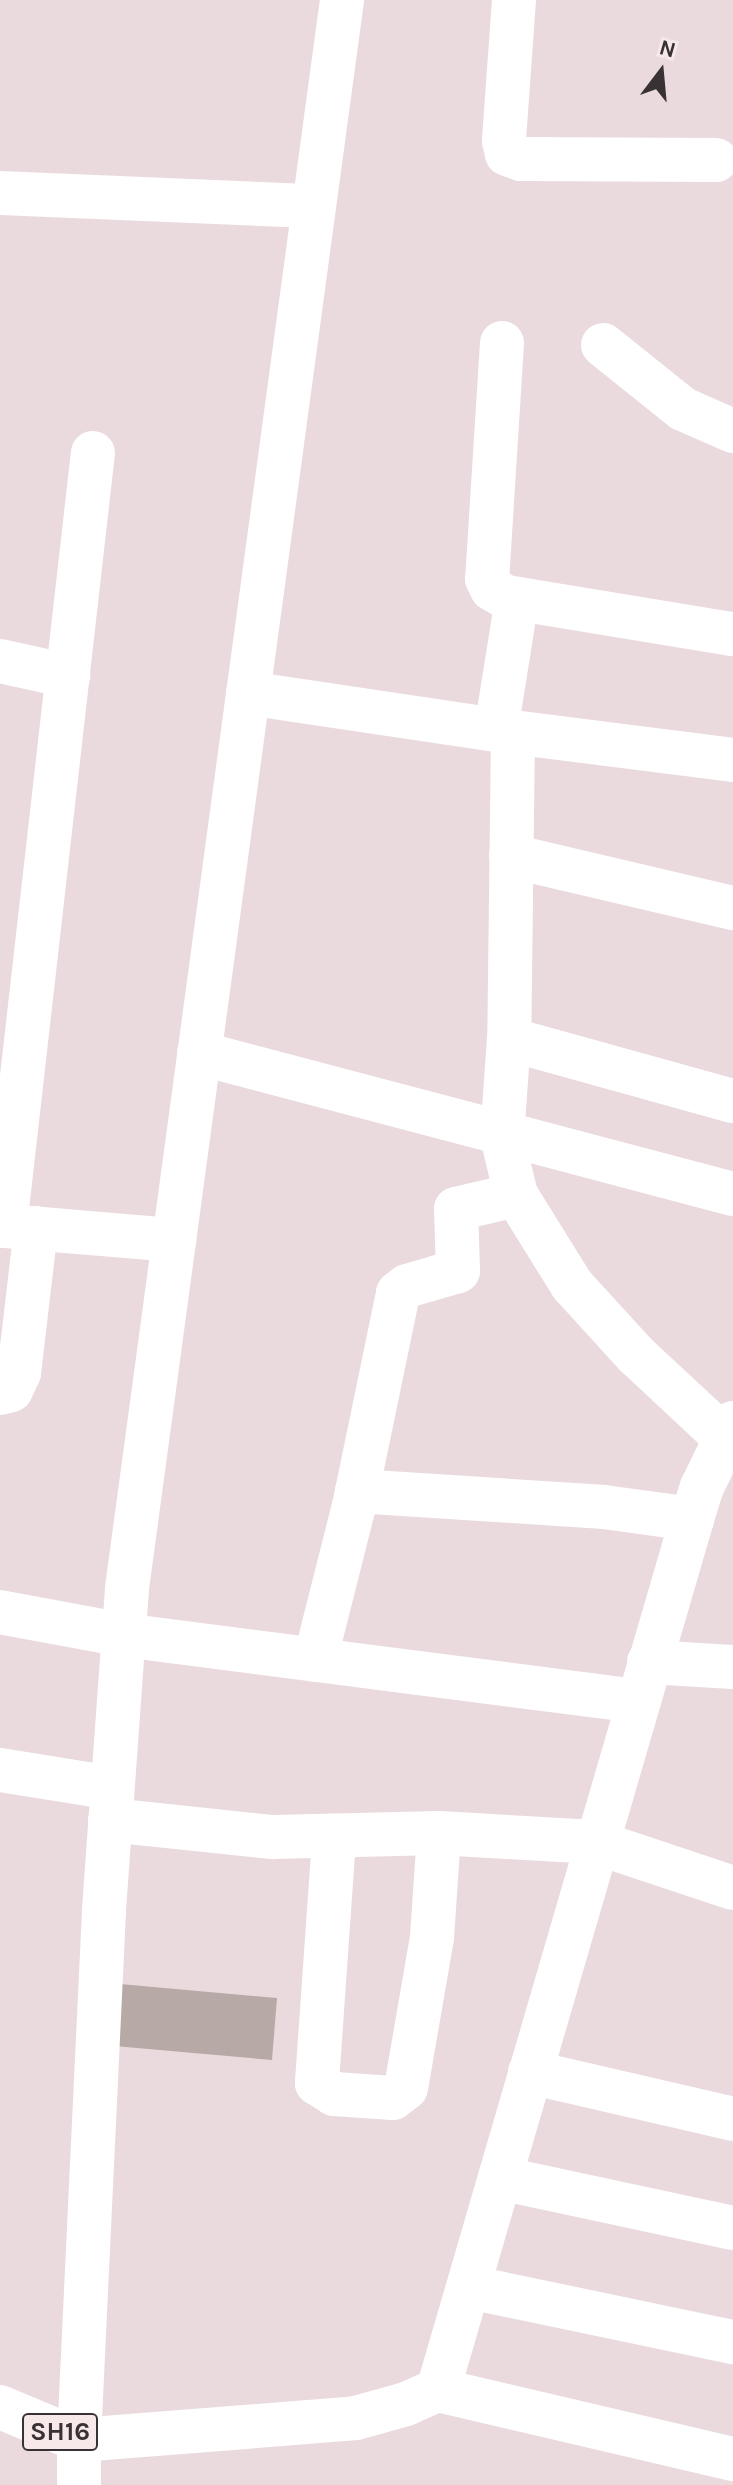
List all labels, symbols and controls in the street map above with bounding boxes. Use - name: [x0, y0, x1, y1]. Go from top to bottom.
- north arrow: [621, 32, 701, 112]
- text: N: [656, 34, 679, 64]
- road number: SH16: [22, 2410, 98, 2454]

